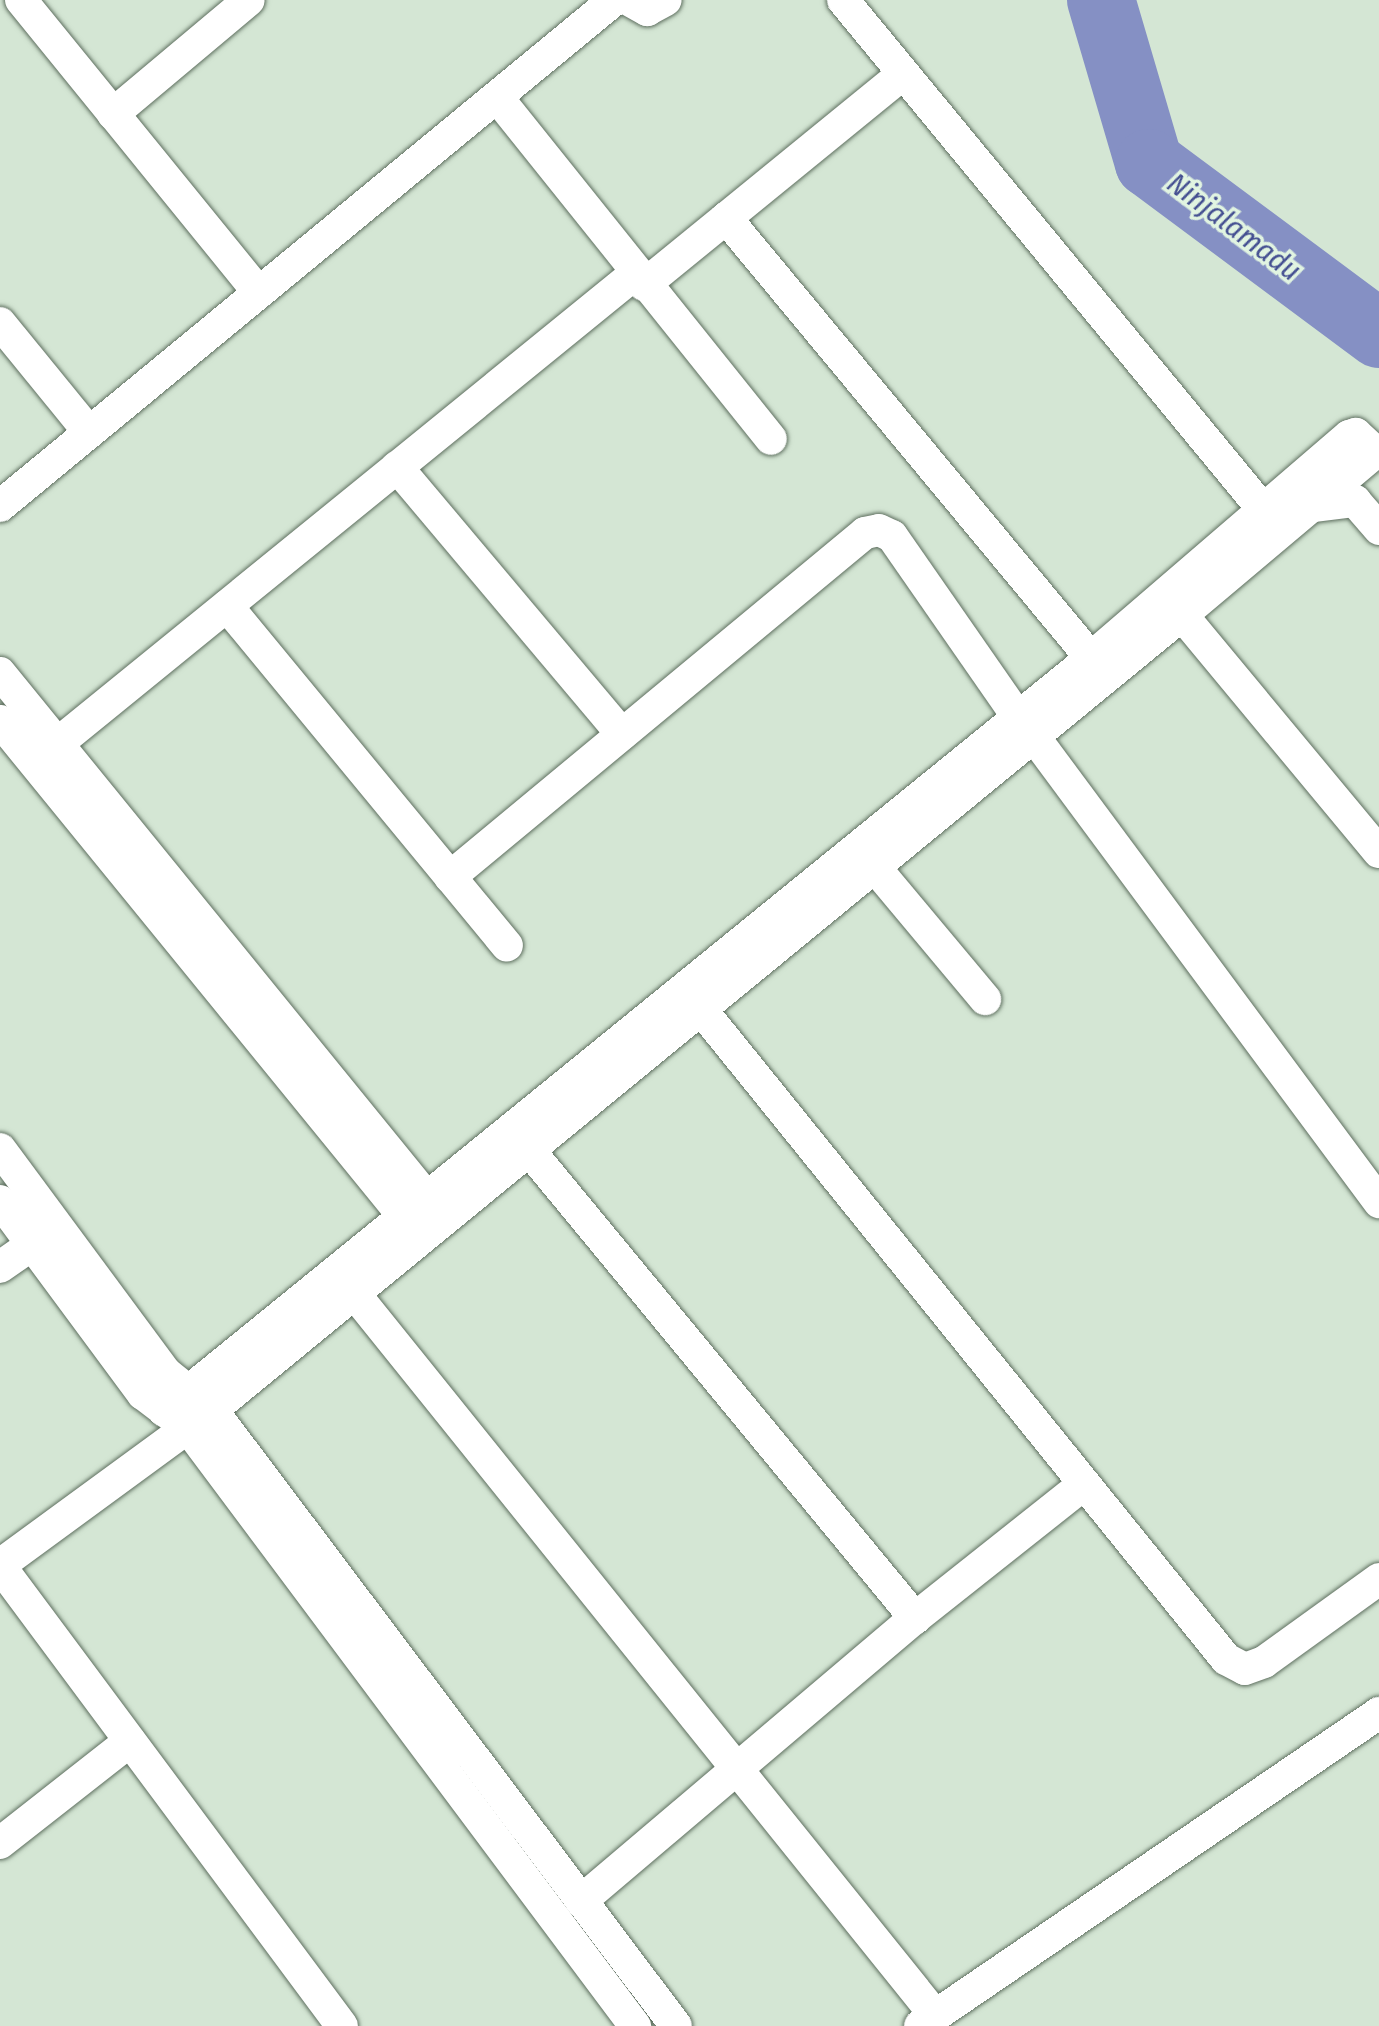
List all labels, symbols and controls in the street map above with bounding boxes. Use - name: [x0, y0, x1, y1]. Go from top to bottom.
- water label: Ninjalamadu: [1160, 165, 1308, 289]

